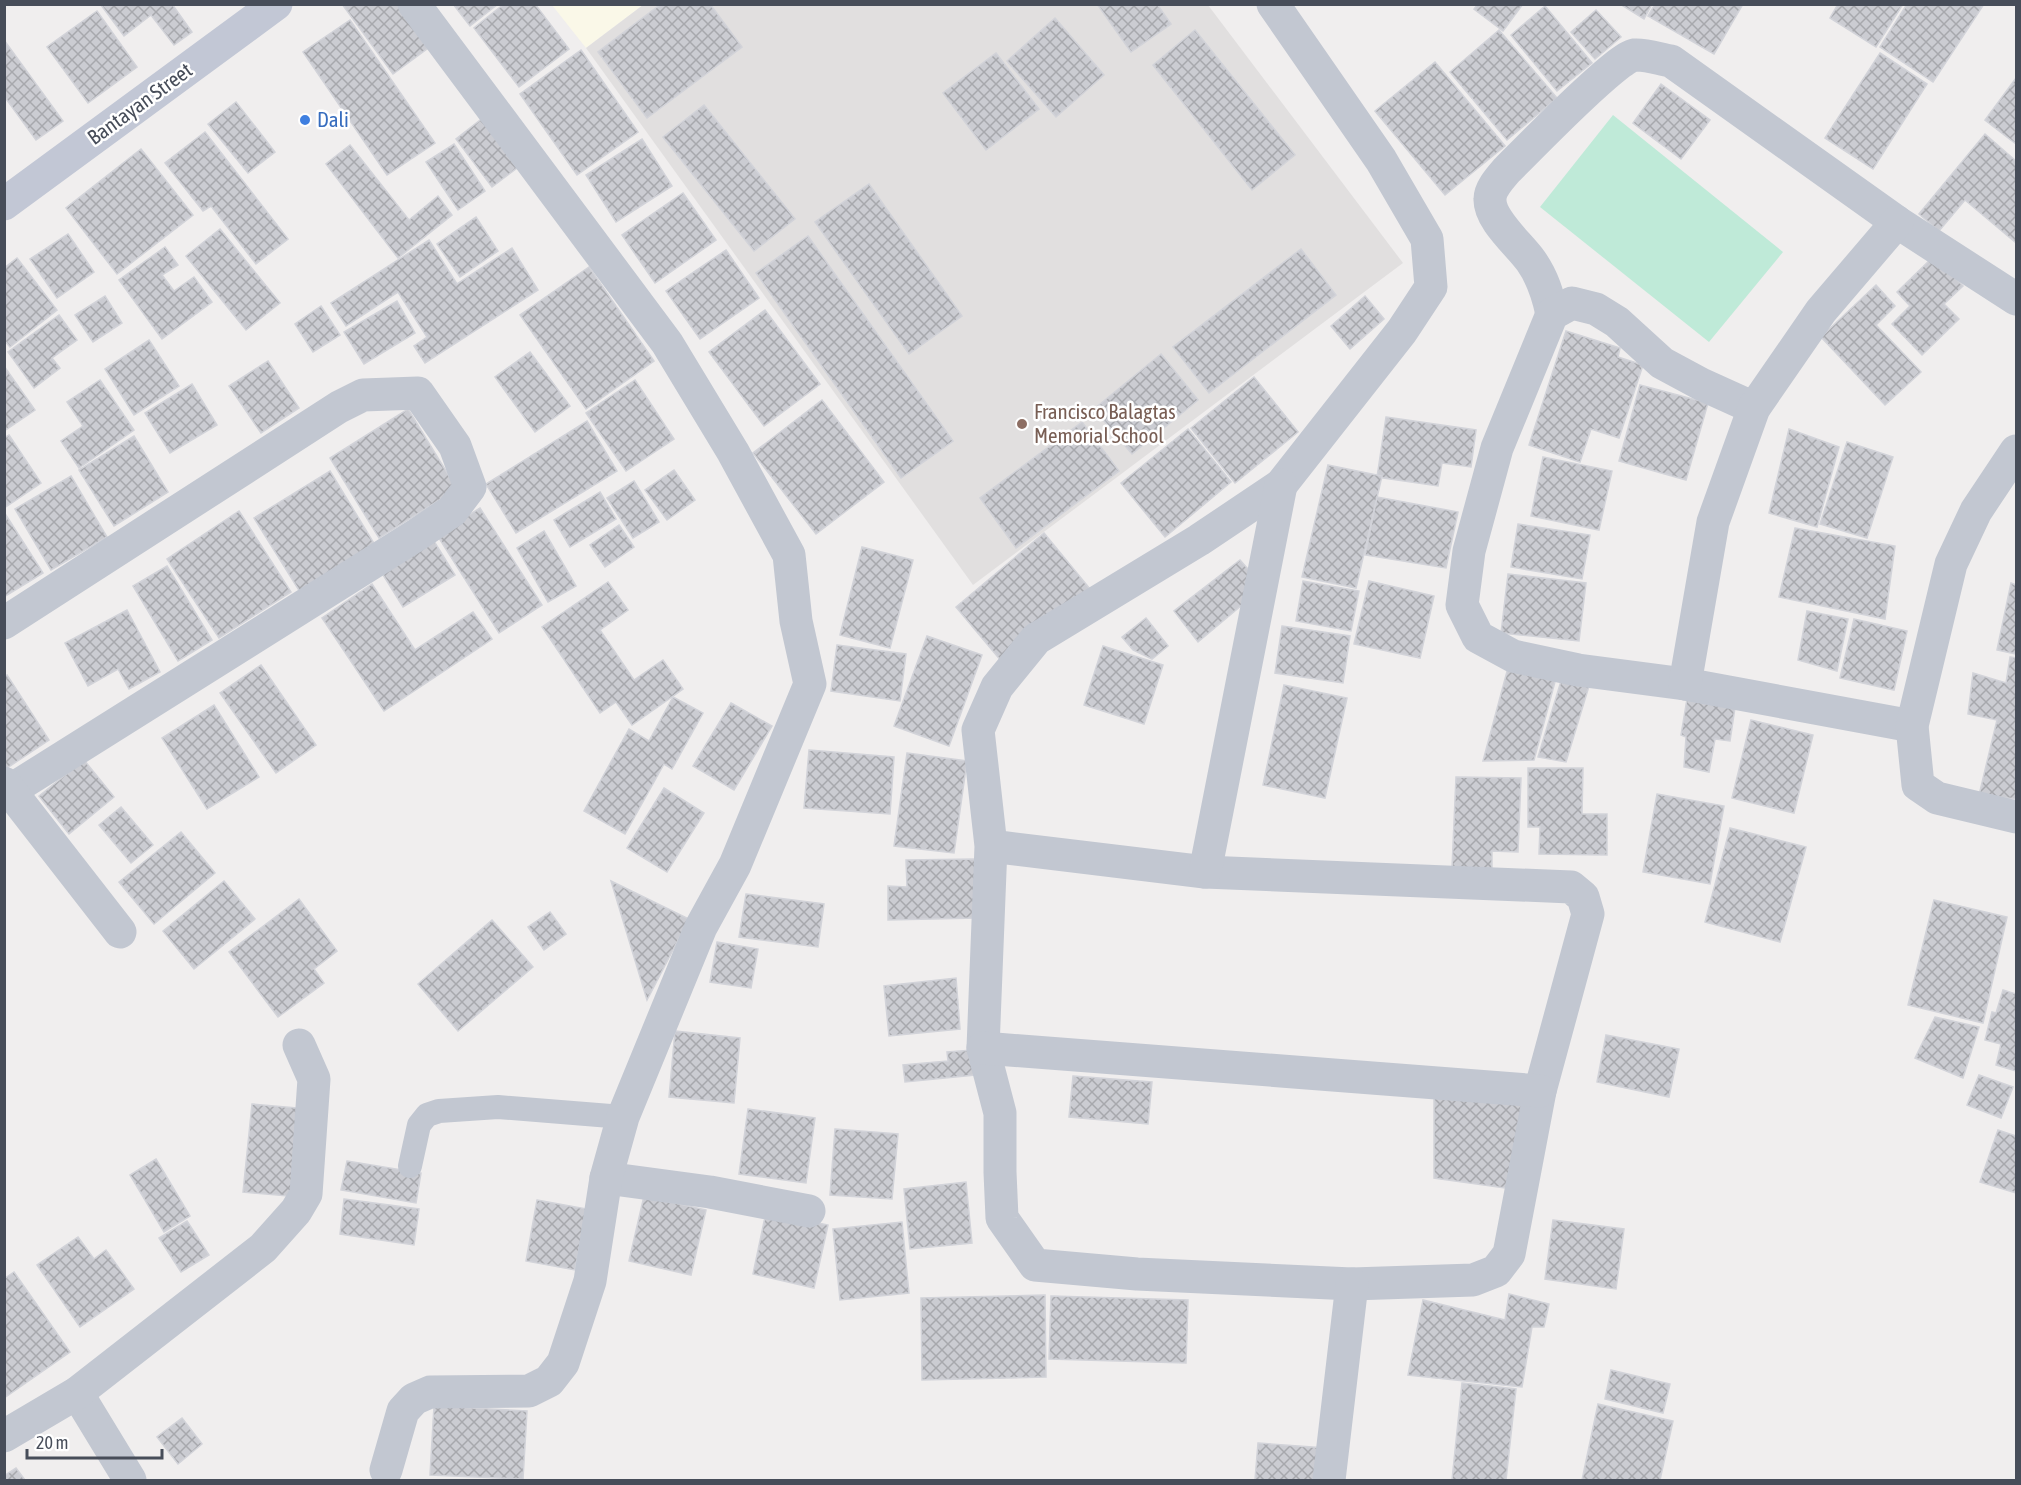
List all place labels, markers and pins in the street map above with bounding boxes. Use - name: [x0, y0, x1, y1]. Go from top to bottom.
- place label: Dali: [317, 107, 349, 131]
- marker: Dali: [298, 113, 312, 127]
- place label: Francisco Balagtas Memorial School: [1034, 399, 1176, 447]
- marker: Francisco Balagtas Memorial School: [1015, 417, 1029, 431]

